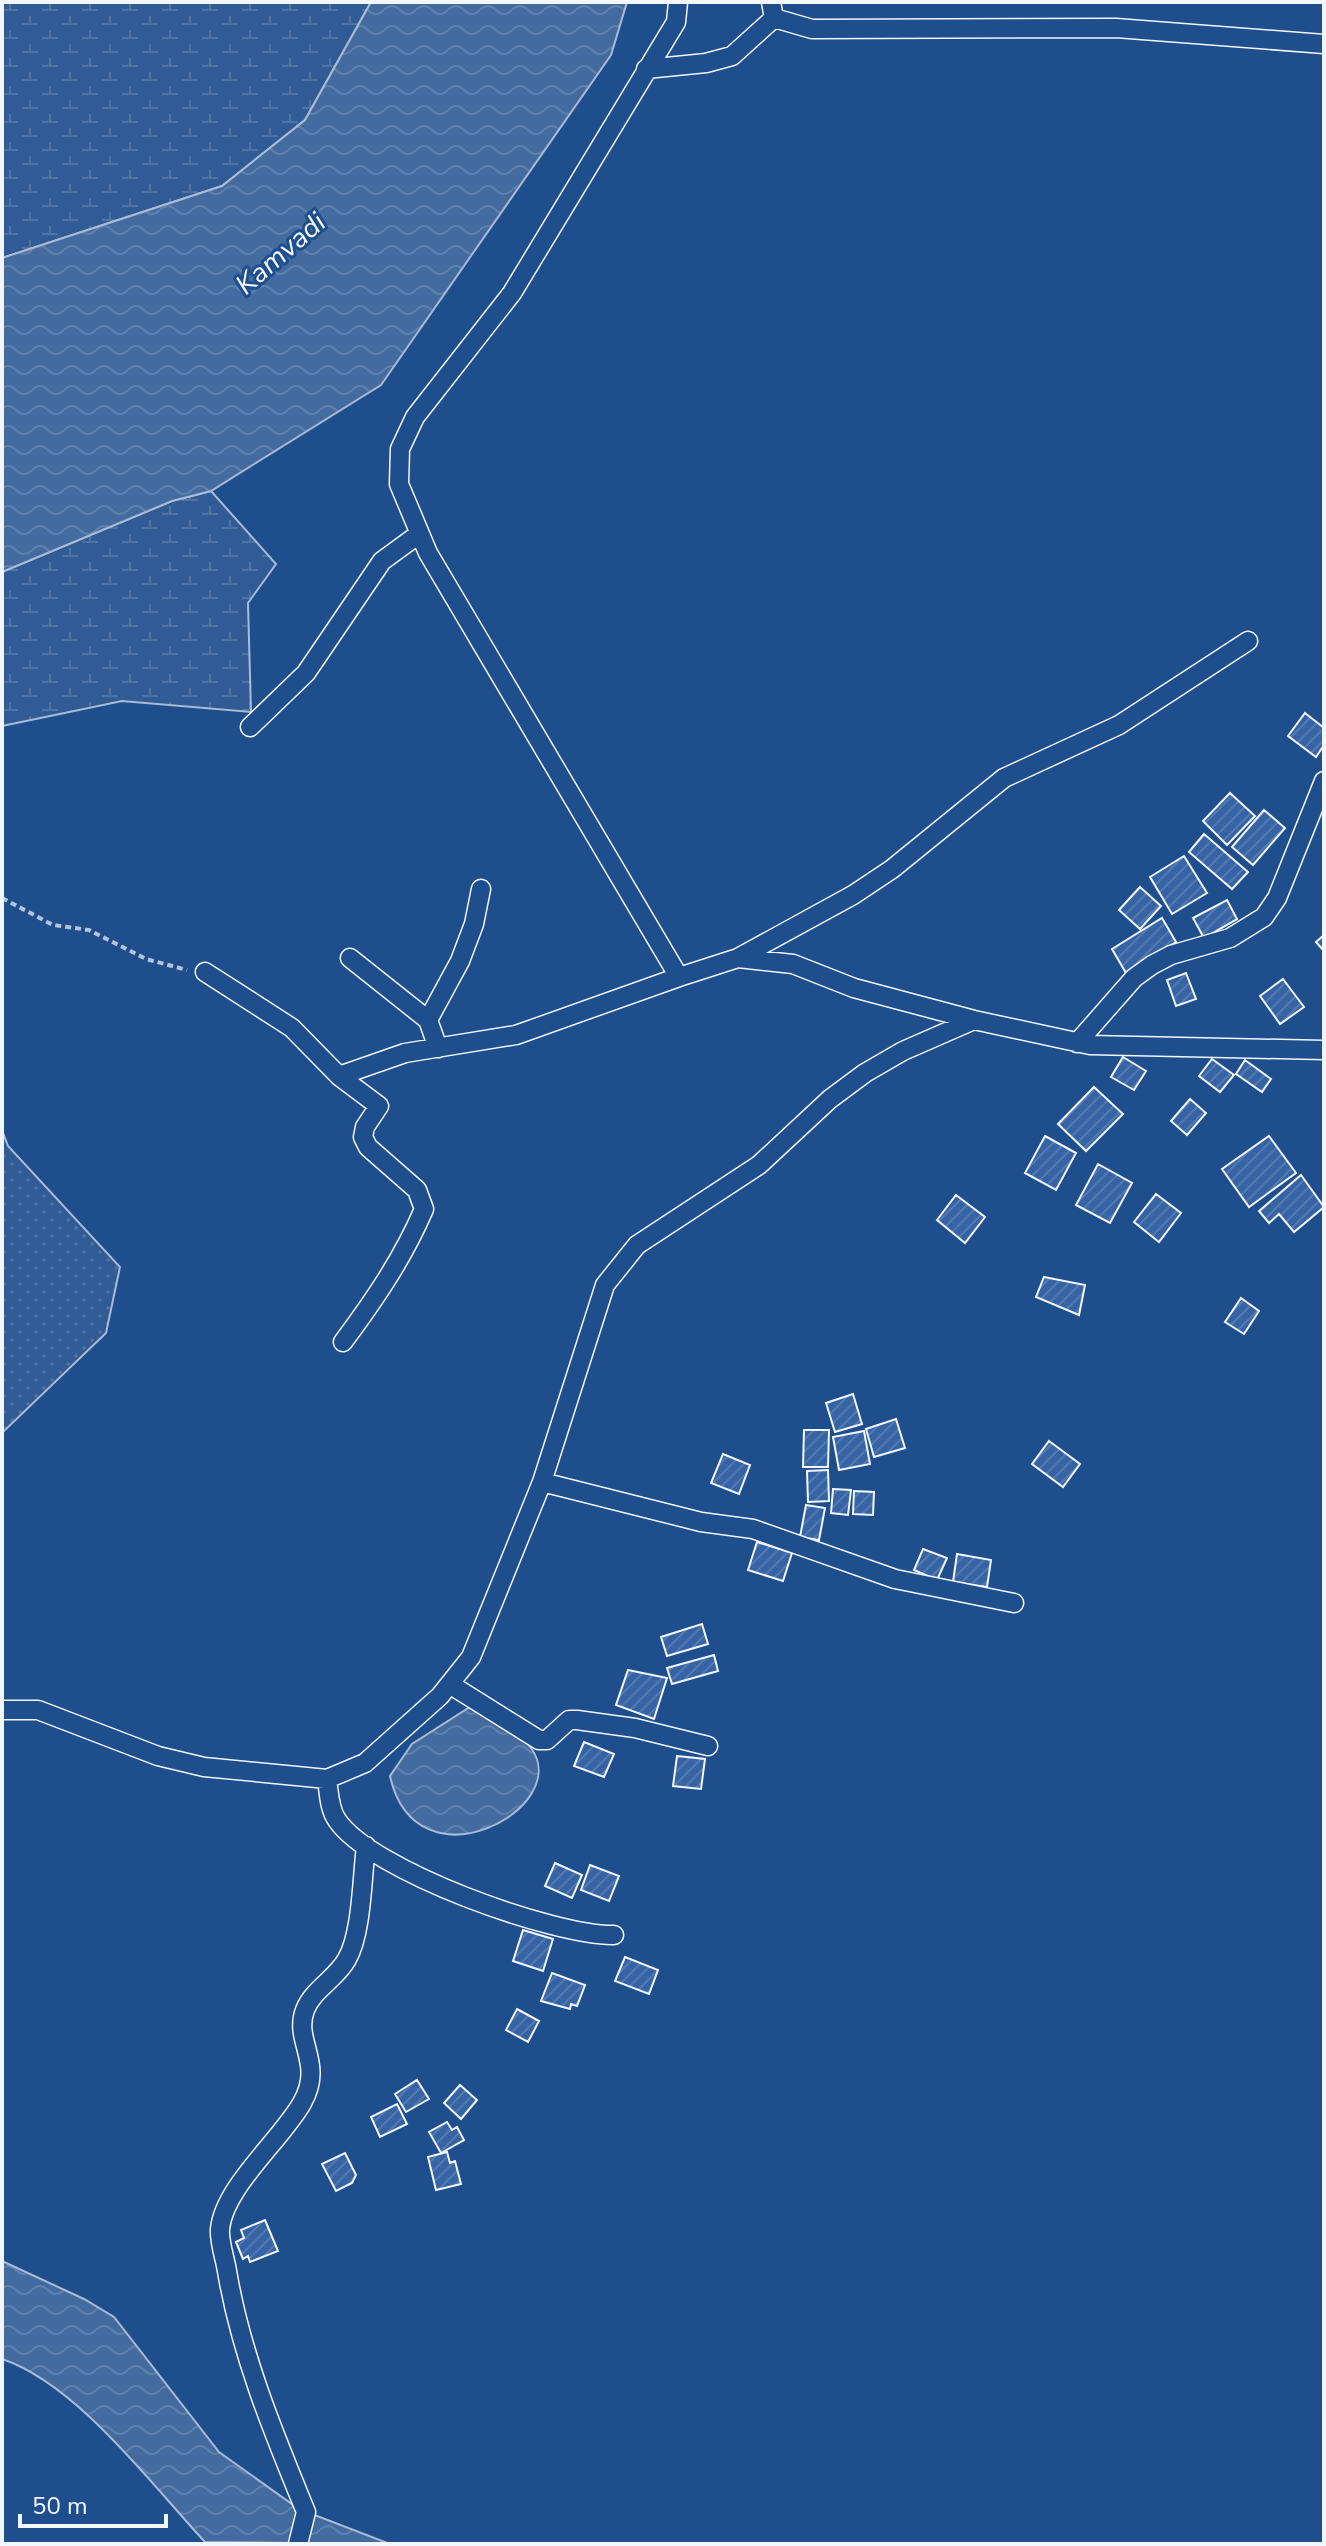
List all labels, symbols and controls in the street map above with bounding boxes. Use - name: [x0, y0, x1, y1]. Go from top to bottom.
- water label: Kamvadi: [227, 204, 334, 304]
- scale bar: [20, 2478, 166, 2528]
- text: 50 m: [32, 2490, 88, 2522]

